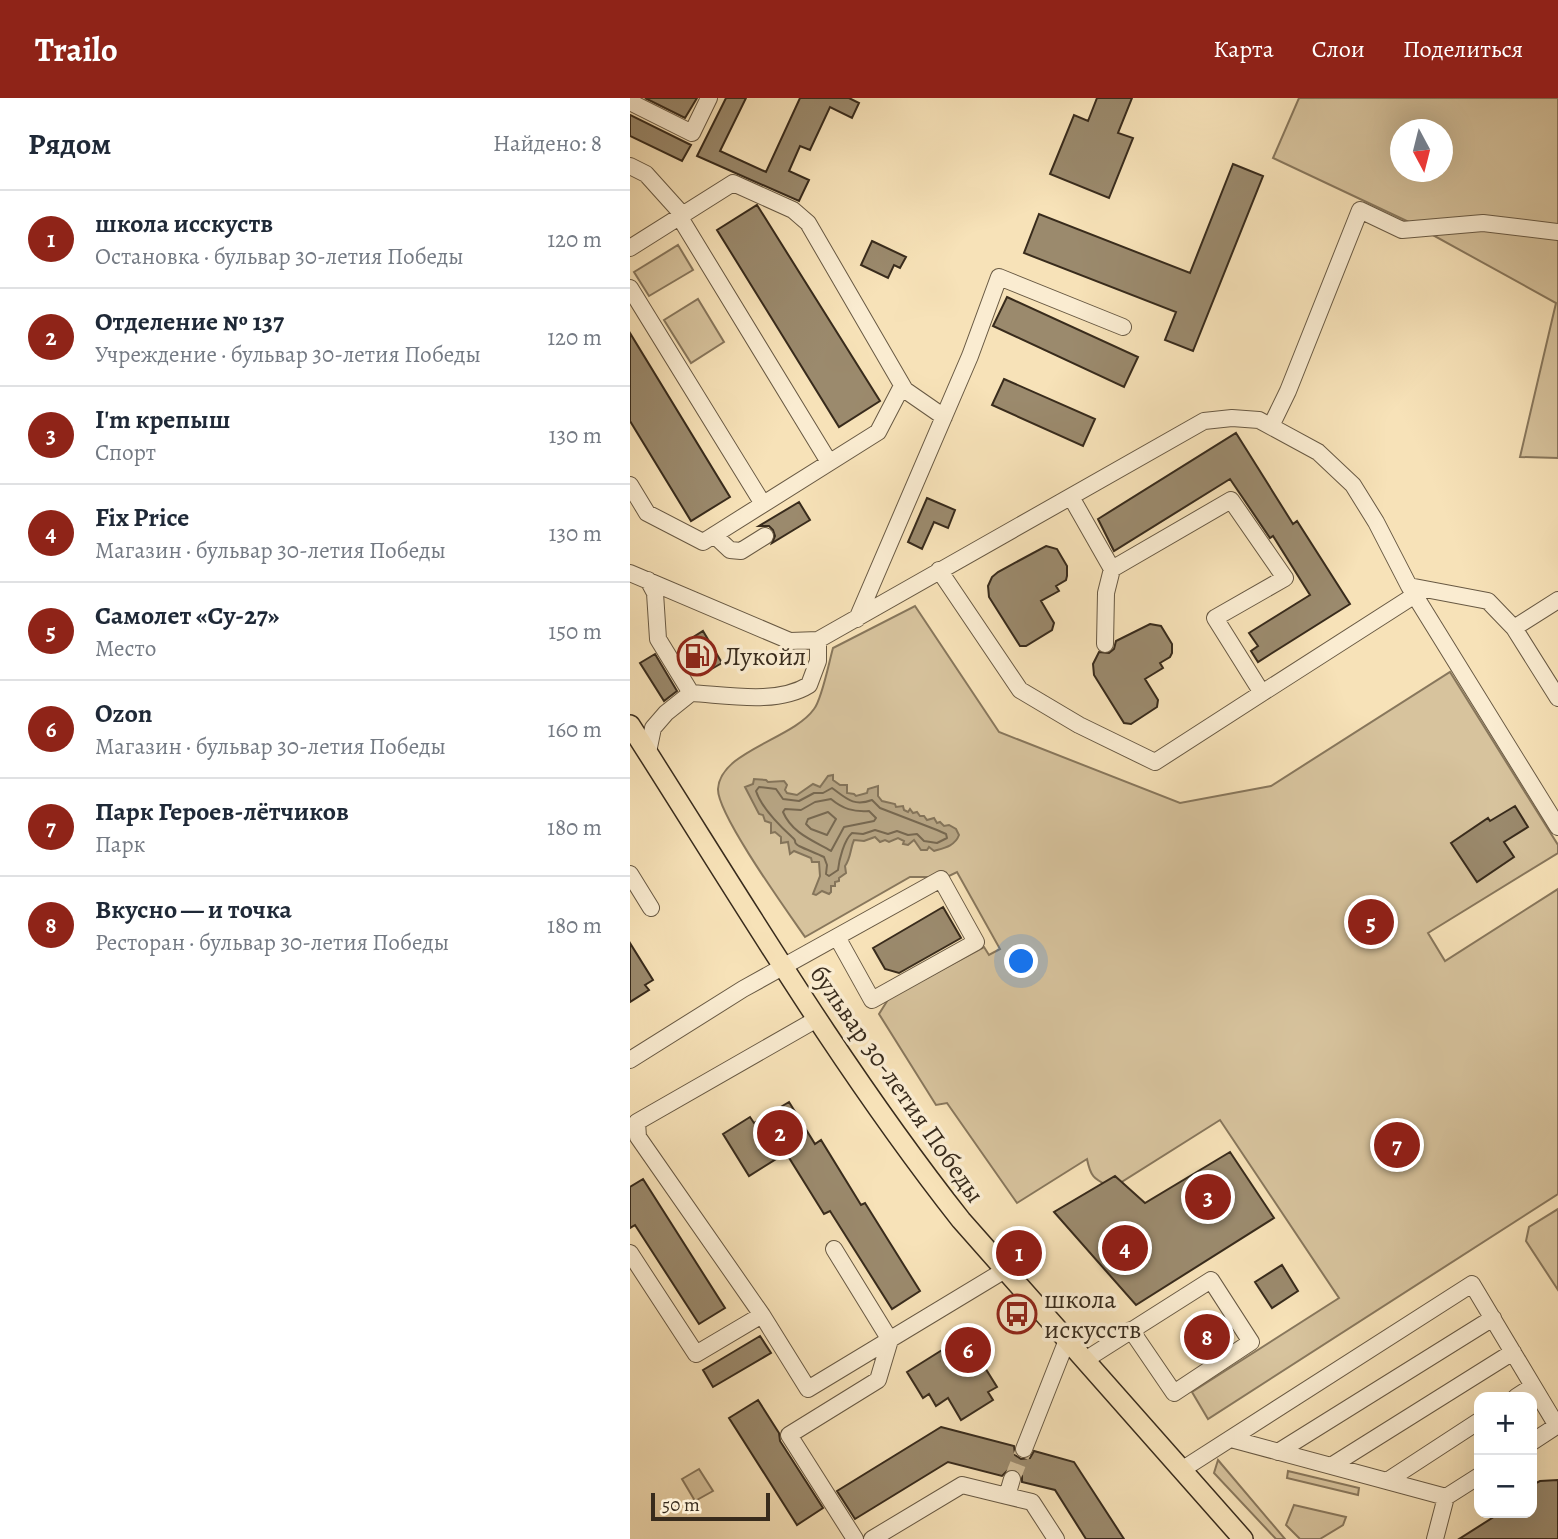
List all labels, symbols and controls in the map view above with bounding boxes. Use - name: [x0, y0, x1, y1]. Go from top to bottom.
- text: Trailo: [35, 27, 118, 72]
- text: Карта: [1213, 33, 1274, 65]
- text: Слои: [1312, 33, 1365, 65]
- text: Поделиться: [1403, 33, 1523, 65]
- north arrow: [1390, 119, 1453, 182]
- text: Рядом: [28, 124, 111, 164]
- text: Найдено: 8: [493, 128, 602, 159]
- text: школа исскуств: [95, 206, 273, 241]
- text: 1: [47, 224, 55, 255]
- text: 120 m: [547, 224, 602, 255]
- text: Остановка · бульвар 30-летия Победы: [95, 241, 464, 272]
- text: Отделение № 137: [95, 304, 284, 339]
- text: 2: [45, 322, 57, 353]
- text: 120 m: [547, 322, 602, 353]
- text: Учреждение · бульвар 30-летия Победы: [95, 339, 481, 370]
- text: I'm крепыш: [95, 402, 230, 437]
- text: 3: [46, 420, 56, 451]
- text: 130 m: [549, 420, 602, 451]
- text: Спорт: [95, 437, 156, 468]
- text: Fix Price: [95, 500, 189, 535]
- text: 4: [46, 518, 56, 549]
- text: 130 m: [549, 518, 602, 549]
- text: Магазин · бульвар 30-летия Победы: [95, 535, 446, 566]
- text: Самолет «Су-27»: [95, 598, 280, 633]
- text: 5: [46, 616, 56, 647]
- text: 150 m: [548, 616, 602, 647]
- text: Место: [95, 633, 156, 664]
- fuel station icon: Лукойл: [676, 635, 718, 677]
- place label: Лукойл: [724, 639, 806, 674]
- text: Ozon: [95, 696, 153, 731]
- text: 6: [46, 714, 56, 745]
- text: 160 m: [548, 714, 602, 745]
- text: Магазин · бульвар 30-летия Победы: [95, 731, 446, 762]
- text: Парк Героев-лётчиков: [95, 794, 349, 829]
- text: 7: [46, 812, 56, 843]
- text: 180 m: [547, 812, 602, 843]
- text: Парк: [95, 829, 146, 860]
- text: Вкусно — и точка: [95, 892, 292, 927]
- pin: 5: [1348, 896, 1394, 948]
- text: 8: [45, 910, 57, 941]
- text: 180 m: [547, 910, 602, 941]
- text: Ресторан · бульвар 30-летия Победы: [95, 927, 449, 958]
- your location: [1004, 944, 1038, 978]
- street label: бульвар 30-летия Победы: [802, 958, 992, 1210]
- pin: 2: [757, 1107, 803, 1159]
- pin: 7: [1374, 1119, 1420, 1171]
- pin: 3: [1185, 1171, 1231, 1223]
- pin: 4: [1102, 1222, 1148, 1274]
- pin: 1: [996, 1227, 1042, 1279]
- place label: школа искусств: [1044, 1282, 1141, 1347]
- bus stop icon: школа искусств: [996, 1293, 1038, 1335]
- pin: 8: [1184, 1311, 1230, 1363]
- pin: 6: [945, 1324, 991, 1376]
- map controls: [1474, 1392, 1537, 1518]
- button: +: [1474, 1392, 1537, 1455]
- button: −: [1474, 1455, 1537, 1518]
- scale bar: [651, 1490, 770, 1522]
- text: 50 m: [662, 1492, 700, 1518]

